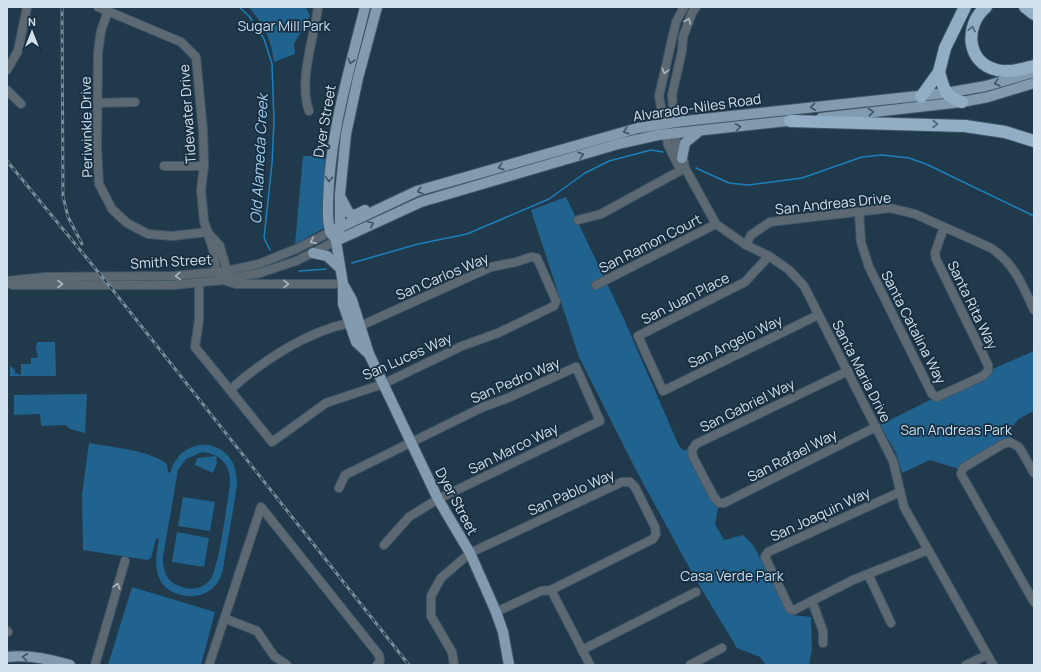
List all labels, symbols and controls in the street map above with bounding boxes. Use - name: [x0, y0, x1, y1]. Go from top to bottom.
- north arrow: [12, 12, 52, 52]
- text: N: [28, 14, 36, 29]
- park label: Sugar Mill Park: [237, 16, 332, 35]
- one-way arrow: [684, 18, 692, 25]
- one-way arrow: [968, 25, 976, 32]
- one-way arrow: [347, 57, 356, 64]
- street label: Tidewater Drive: [174, 63, 200, 165]
- one-way arrow: [661, 67, 670, 74]
- street label: Periwinkle Drive: [76, 76, 96, 178]
- one-way arrow: [993, 78, 1000, 87]
- street label: Dyer Street: [308, 83, 340, 159]
- street label: Alvarado-Niles Road: [632, 89, 762, 125]
- water label: Old Alameda Creek: [245, 91, 273, 225]
- one-way arrow: [809, 103, 816, 112]
- one-way arrow: [868, 108, 874, 117]
- one-way arrow: [932, 120, 938, 129]
- one-way arrow: [735, 122, 741, 131]
- one-way arrow: [623, 126, 630, 135]
- one-way arrow: [578, 151, 585, 160]
- one-way arrow: [498, 162, 505, 171]
- one-way arrow: [325, 176, 334, 182]
- one-way arrow: [416, 186, 423, 195]
- street label: San Andreas Drive: [774, 187, 892, 219]
- street label: San Ramon Court: [596, 209, 705, 277]
- one-way arrow: [367, 221, 375, 229]
- one-way arrow: [310, 236, 317, 244]
- street label: San Carlos Way: [393, 248, 492, 304]
- street label: Smith Street: [130, 249, 213, 273]
- street label: Santa Rita Way: [943, 258, 1003, 353]
- street label: Santa Catalina Way: [877, 267, 951, 387]
- street label: San Juan Place: [638, 268, 732, 328]
- one-way arrow: [175, 271, 181, 280]
- one-way arrow: [57, 280, 63, 288]
- one-way arrow: [283, 280, 289, 288]
- street label: San Angelo Way: [685, 310, 786, 372]
- street label: Santa Maria Drive: [828, 317, 896, 425]
- street label: San Luces Way: [359, 328, 455, 384]
- street label: San Pedro Way: [467, 352, 563, 407]
- street label: San Gabriel Way: [696, 374, 798, 436]
- street label: San Marco Way: [465, 418, 562, 478]
- park label: San Andreas Park: [900, 420, 1013, 439]
- street label: San Rafael Way: [744, 424, 841, 486]
- street label: Dyer Street: [431, 464, 483, 538]
- street label: San Pablo Way: [525, 464, 618, 520]
- street label: San Joaquin Way: [767, 482, 874, 545]
- park label: Casa Verde Park: [680, 566, 785, 585]
- one-way arrow: [113, 583, 121, 590]
- one-way arrow: [22, 652, 28, 661]

